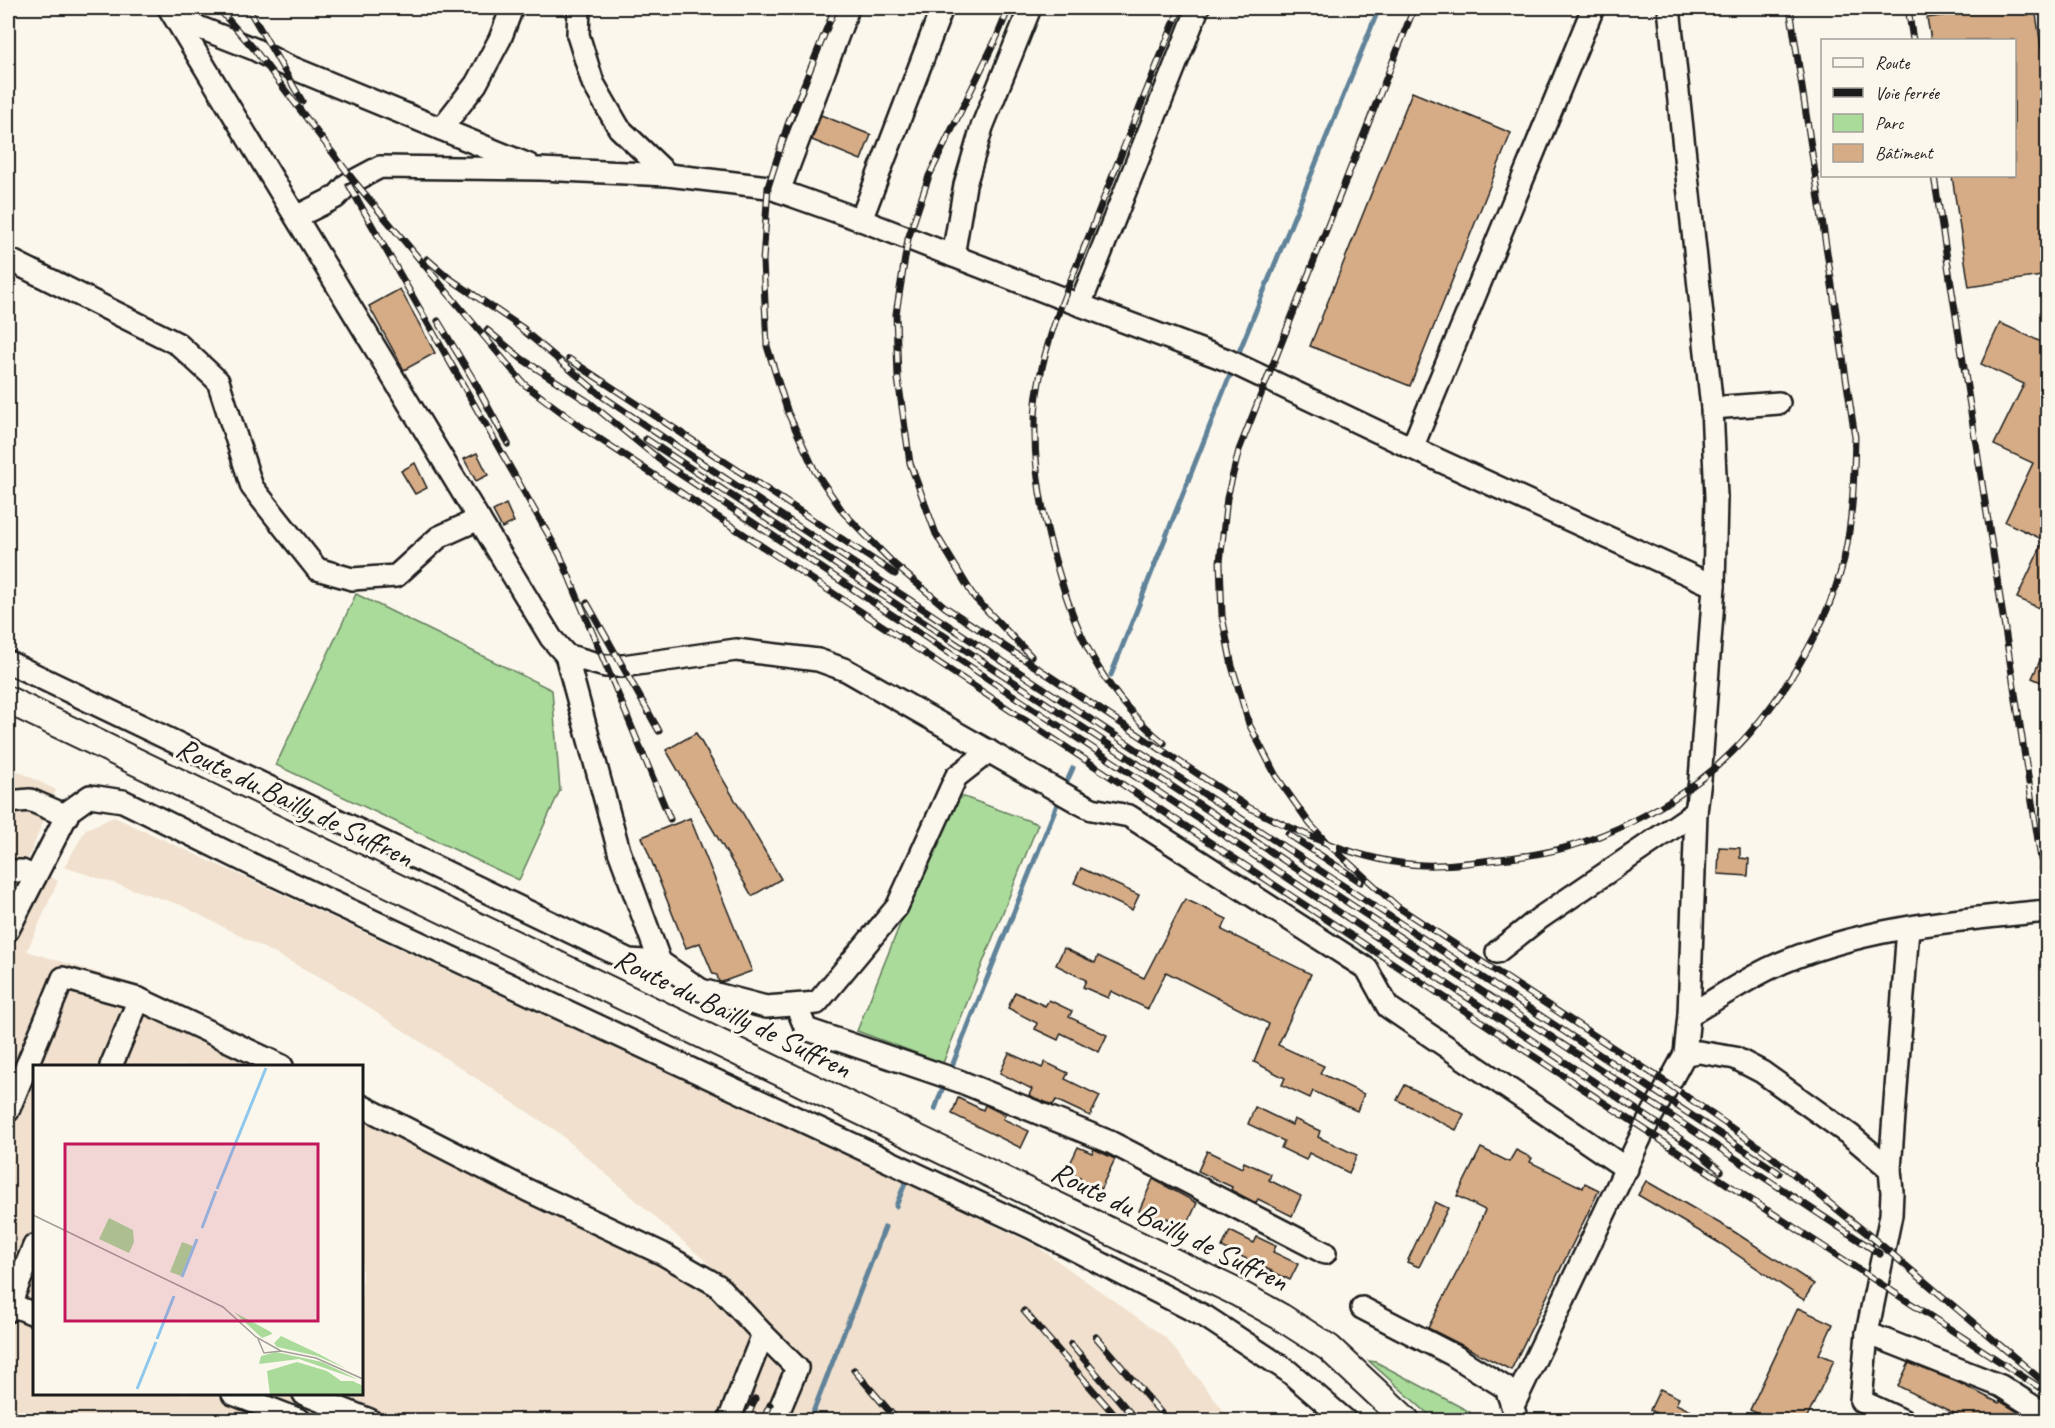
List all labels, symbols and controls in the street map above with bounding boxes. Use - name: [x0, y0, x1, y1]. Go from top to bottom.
- legend: [1821, 39, 2016, 177]
- text: Route: [1875, 52, 1910, 74]
- text: Voie ferrée: [1875, 82, 1940, 104]
- text: Parc: [1875, 112, 1904, 134]
- text: Bâtiment: [1875, 142, 1935, 164]
- street label: Route du Bailly de Suffren: [170, 728, 420, 876]
- street label: Route du Bailly de Suffren: [608, 939, 858, 1087]
- inset map: [33, 1065, 363, 1395]
- street label: Route du Bailly de Suffren: [1045, 1152, 1295, 1300]

